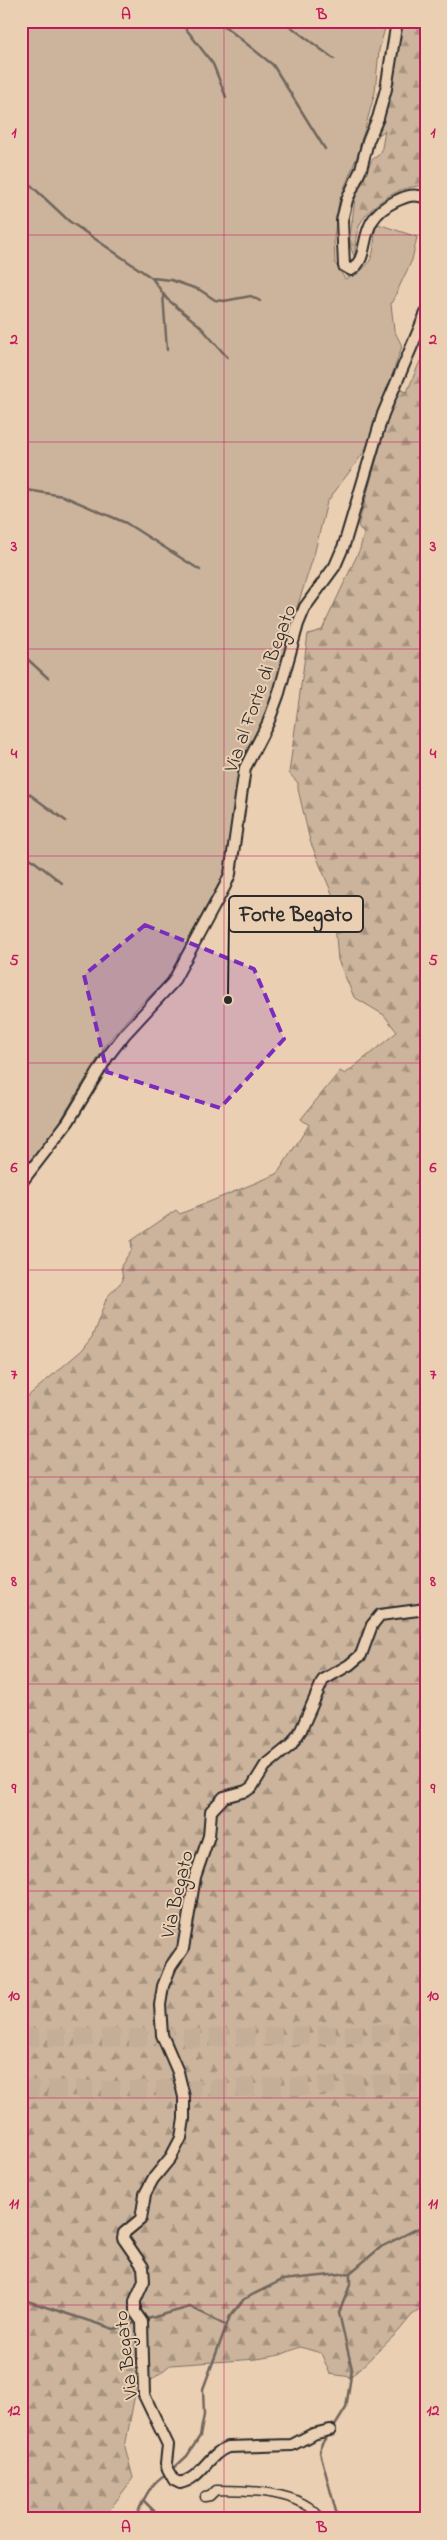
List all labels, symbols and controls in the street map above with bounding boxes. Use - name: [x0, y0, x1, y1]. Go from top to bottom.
- text: A: [121, 3, 131, 27]
- text: B: [316, 3, 328, 27]
- text: 1: [11, 121, 17, 145]
- text: 1: [430, 121, 436, 145]
- text: 2: [9, 328, 18, 352]
- text: 2: [428, 328, 437, 352]
- text: 3: [10, 535, 18, 559]
- text: 3: [429, 535, 437, 559]
- street label: Via al Forte di Begato: [217, 601, 306, 778]
- text: 4: [10, 742, 18, 766]
- text: 4: [429, 742, 437, 766]
- callout: Forte Begato: [229, 896, 363, 932]
- text: Forte Begato: [238, 901, 353, 933]
- text: 5: [9, 949, 19, 973]
- text: 5: [428, 949, 438, 973]
- text: 6: [9, 1156, 18, 1180]
- text: 6: [428, 1156, 437, 1180]
- text: 7: [11, 1363, 18, 1387]
- text: 7: [430, 1363, 437, 1387]
- text: 8: [10, 1570, 17, 1594]
- text: 8: [429, 1570, 436, 1594]
- text: 9: [11, 1777, 17, 1801]
- text: 9: [430, 1777, 436, 1801]
- street label: Via Begato: [154, 1848, 204, 1942]
- text: 10: [8, 1984, 20, 2008]
- text: 10: [427, 1984, 439, 2008]
- text: 11: [9, 2192, 20, 2216]
- text: 11: [428, 2192, 439, 2216]
- street label: Via Begato: [108, 2309, 148, 2402]
- text: 12: [7, 2399, 21, 2423]
- text: 12: [426, 2399, 440, 2423]
- text: A: [121, 2516, 131, 2540]
- text: B: [316, 2516, 328, 2540]

